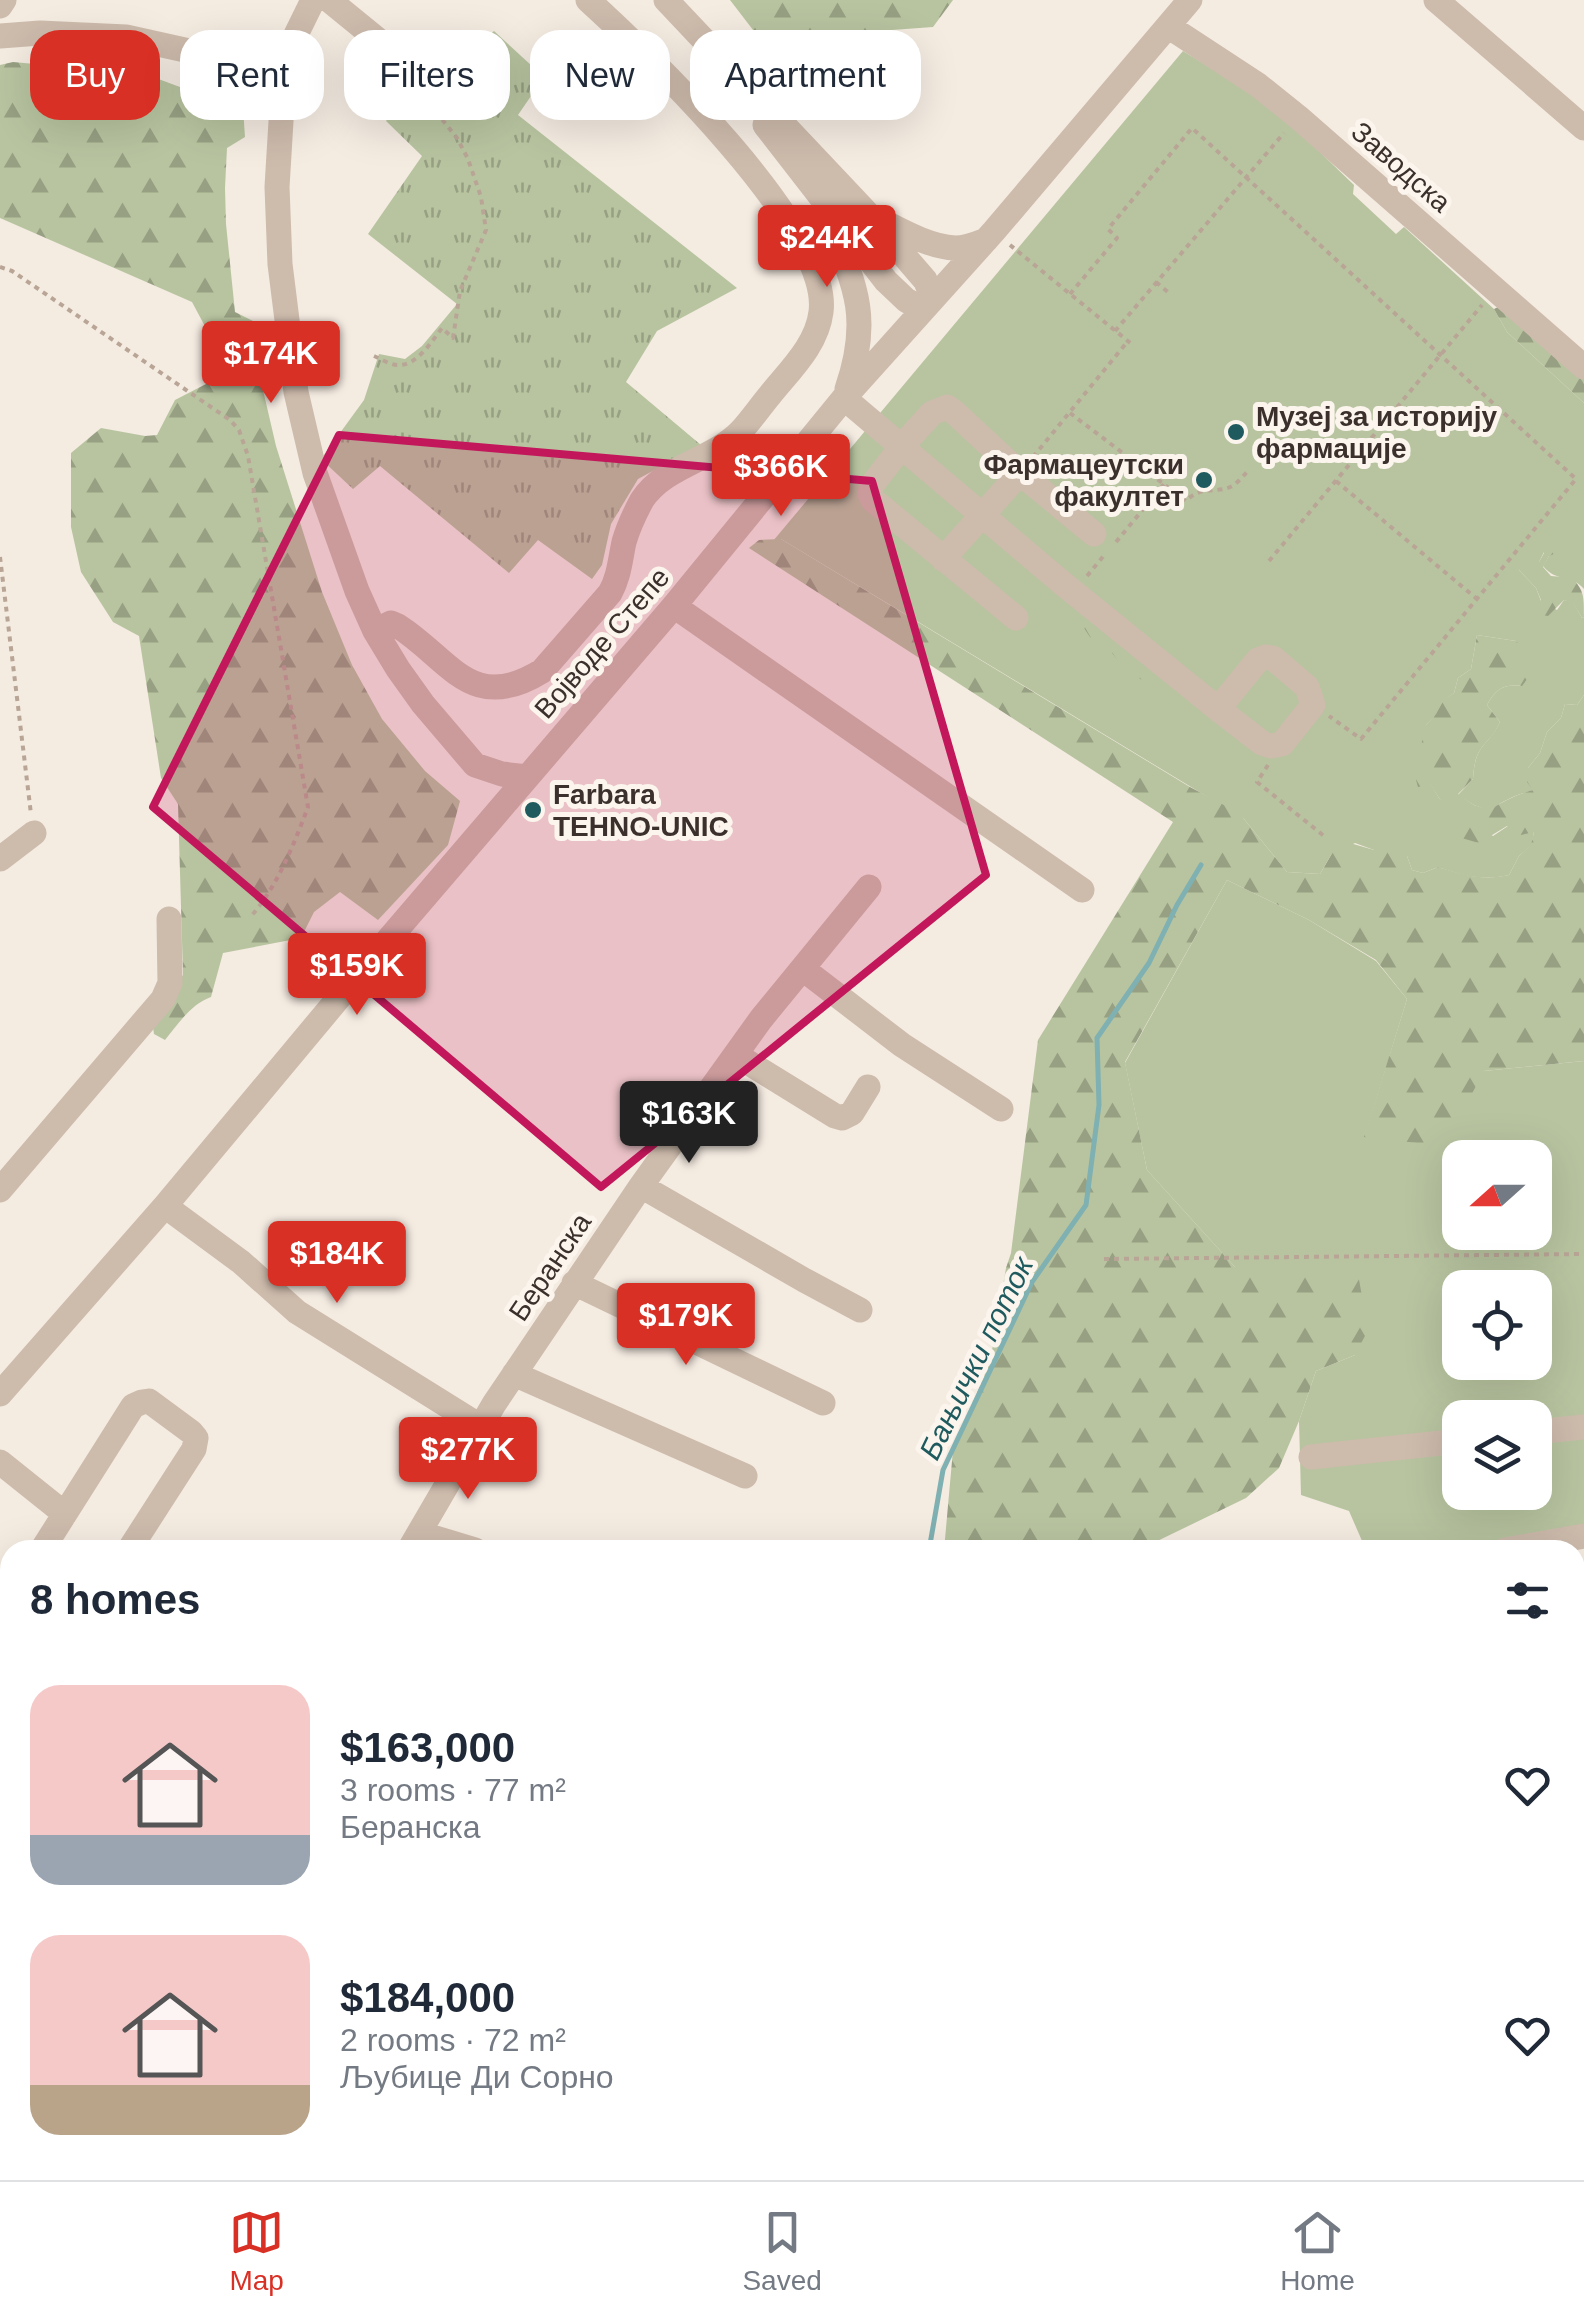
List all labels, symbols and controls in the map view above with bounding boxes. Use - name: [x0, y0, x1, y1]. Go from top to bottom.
- chip: Buy: [30, 30, 160, 120]
- chip: Rent: [180, 30, 324, 120]
- chip: Filters: [344, 30, 510, 120]
- chip: New: [530, 30, 670, 120]
- chip: Apartment: [690, 30, 921, 120]
- street label: Заводска: [1345, 116, 1457, 219]
- pin: $244K: [757, 205, 897, 290]
- text: $244K: [780, 219, 874, 255]
- pin: $174K: [201, 321, 341, 406]
- text: $174K: [224, 335, 318, 371]
- place label: Музеј за историју фармације: [1256, 401, 1497, 464]
- marker: Музеј за историју фармације: [1225, 421, 1247, 443]
- pin: $366K: [711, 434, 851, 519]
- text: $366K: [734, 448, 828, 484]
- place label: Фармацеутски факултет: [983, 449, 1184, 512]
- marker: Фармацеутски факултет: [1193, 469, 1215, 491]
- street label: Војводе Степе: [528, 562, 676, 724]
- place label: Farbara TEHNO-UNIC: [553, 779, 729, 842]
- marker: Farbara TEHNO-UNIC: [522, 799, 544, 821]
- pin: $159K: [287, 933, 427, 1018]
- text: $159K: [310, 947, 404, 983]
- pin: $163K: [619, 1081, 759, 1166]
- text: $163K: [642, 1095, 736, 1131]
- north arrow: [1442, 1140, 1552, 1250]
- map controls: [1442, 1140, 1552, 1510]
- street label: Беранска: [503, 1207, 597, 1327]
- pin: $184K: [267, 1221, 407, 1306]
- text: $184K: [290, 1235, 384, 1271]
- water label: Бањички поток: [913, 1250, 1040, 1465]
- button: locate: [1442, 1270, 1552, 1380]
- pin: $179K: [616, 1283, 756, 1368]
- text: $179K: [639, 1297, 733, 1333]
- button: layers: [1442, 1400, 1552, 1510]
- pin: $277K: [398, 1417, 538, 1502]
- text: $277K: [421, 1431, 515, 1467]
- icon: filters: [1500, 1573, 1555, 1628]
- text: 8 homes: [30, 1576, 200, 1623]
- text: $163,000: [340, 1724, 515, 1771]
- icon: home: [110, 1725, 230, 1845]
- icon: heart: [1500, 1758, 1555, 1813]
- text: 3 rooms · 77 m²: [340, 1772, 566, 1808]
- text: Беранска: [340, 1809, 481, 1845]
- text: $184,000: [340, 1974, 515, 2021]
- icon: home: [110, 1975, 230, 2095]
- icon: heart: [1500, 2008, 1555, 2063]
- text: 2 rooms · 72 m²: [340, 2022, 566, 2058]
- text: Љубице Ди Сорно: [340, 2059, 614, 2095]
- tab: Map: [229, 2205, 284, 2297]
- tab: Saved: [742, 2205, 822, 2297]
- tab: Home: [1280, 2205, 1355, 2297]

